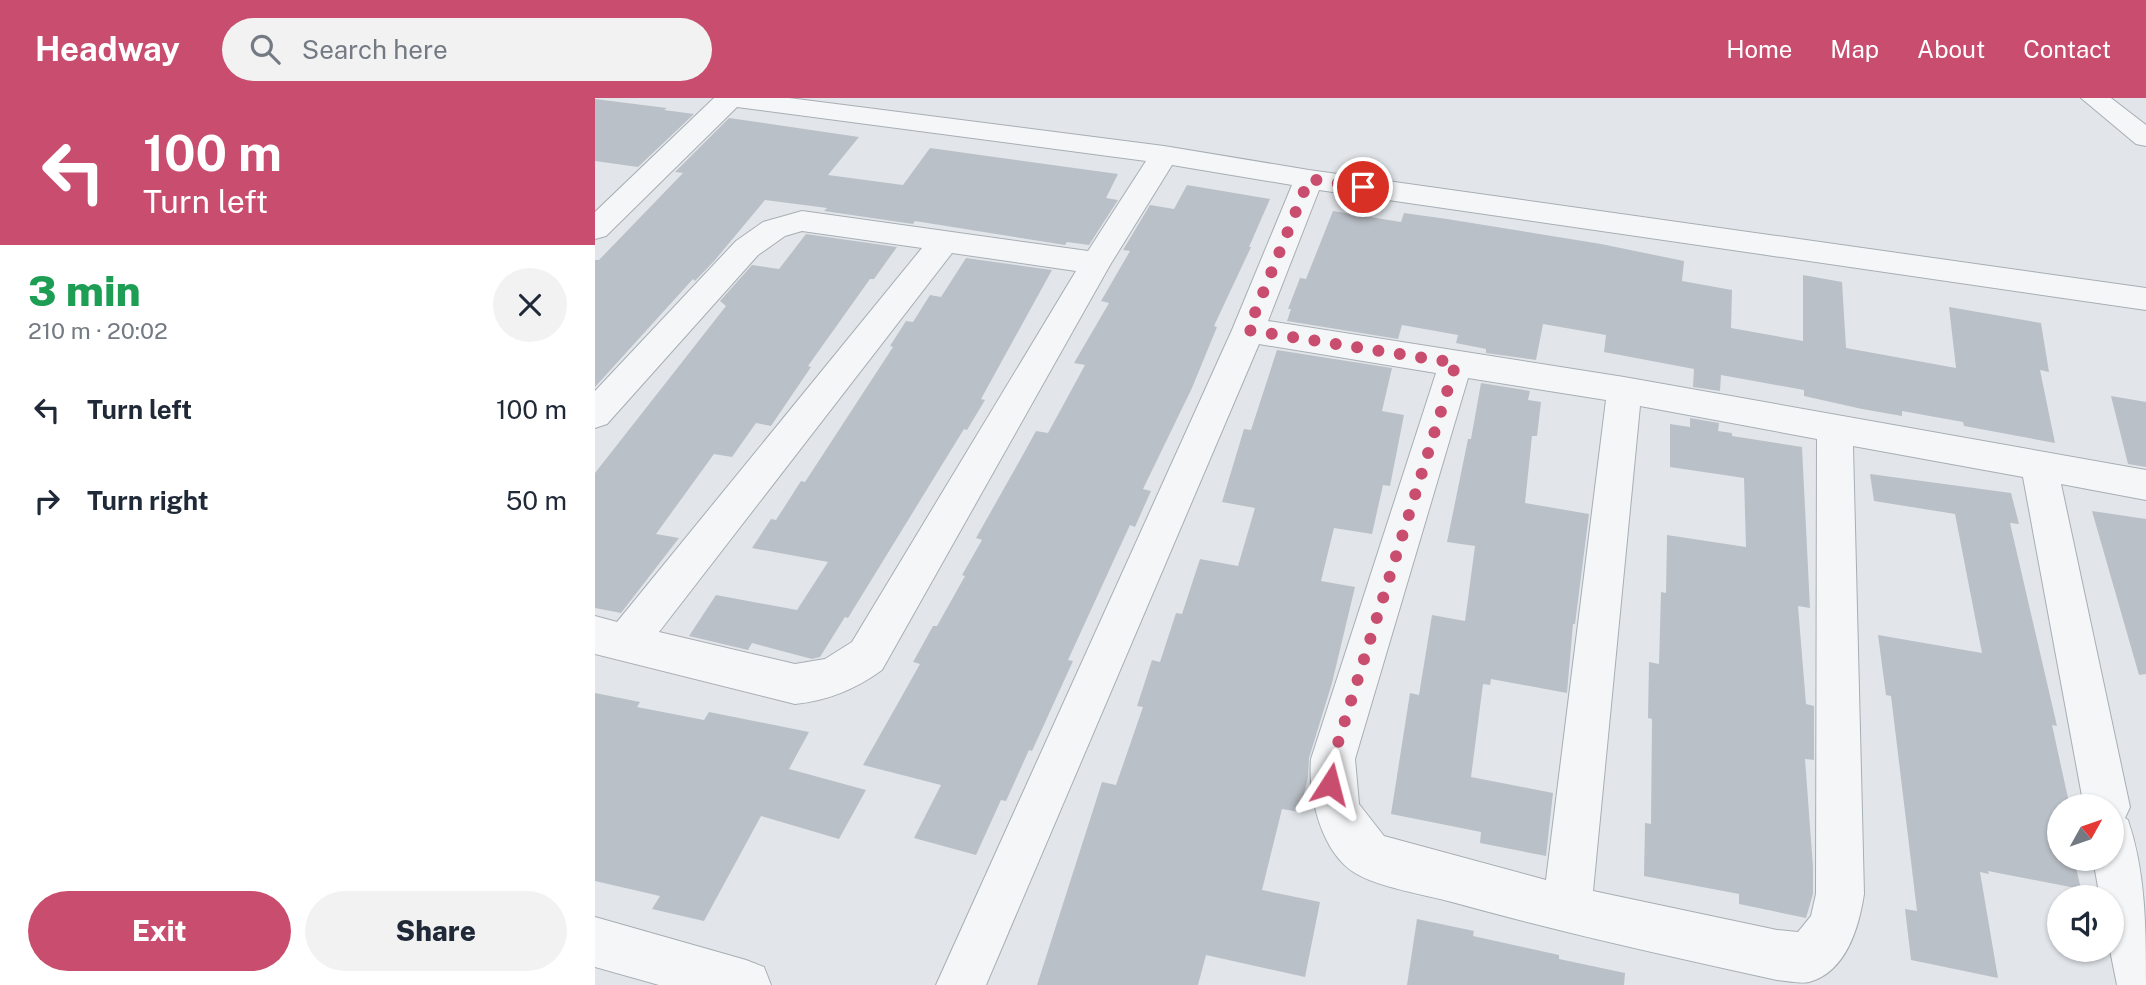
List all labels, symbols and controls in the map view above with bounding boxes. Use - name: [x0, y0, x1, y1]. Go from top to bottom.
- search box: [222, 18, 712, 81]
- text: Headway: [35, 30, 180, 68]
- icon: search: [246, 30, 284, 68]
- text: Search here: [302, 34, 448, 65]
- text: Home: [1726, 35, 1792, 63]
- text: Map: [1830, 35, 1879, 63]
- text: About: [1917, 35, 1985, 63]
- text: Contact: [2023, 35, 2111, 63]
- text: 100 m: [143, 124, 282, 182]
- icon: left: [28, 126, 119, 217]
- pin: [1333, 157, 1393, 217]
- icon: arrive: [1344, 168, 1382, 206]
- text: Turn left: [143, 183, 268, 220]
- text: 3 min: [28, 266, 141, 315]
- button: close: [493, 268, 567, 342]
- text: 210 m · 20:02: [28, 317, 168, 344]
- icon: left: [28, 391, 66, 429]
- text: Turn left: [87, 394, 192, 425]
- text: 100 m: [496, 394, 567, 425]
- icon: right: [28, 482, 66, 520]
- text: Turn right: [87, 485, 209, 516]
- text: 50 m: [506, 485, 567, 516]
- position arrow: [1293, 747, 1367, 821]
- north arrow: [2047, 794, 2125, 872]
- map controls: [2047, 794, 2124, 962]
- button: sound: [2047, 885, 2124, 962]
- button: Exit: [28, 891, 291, 971]
- button: Share: [305, 891, 567, 971]

